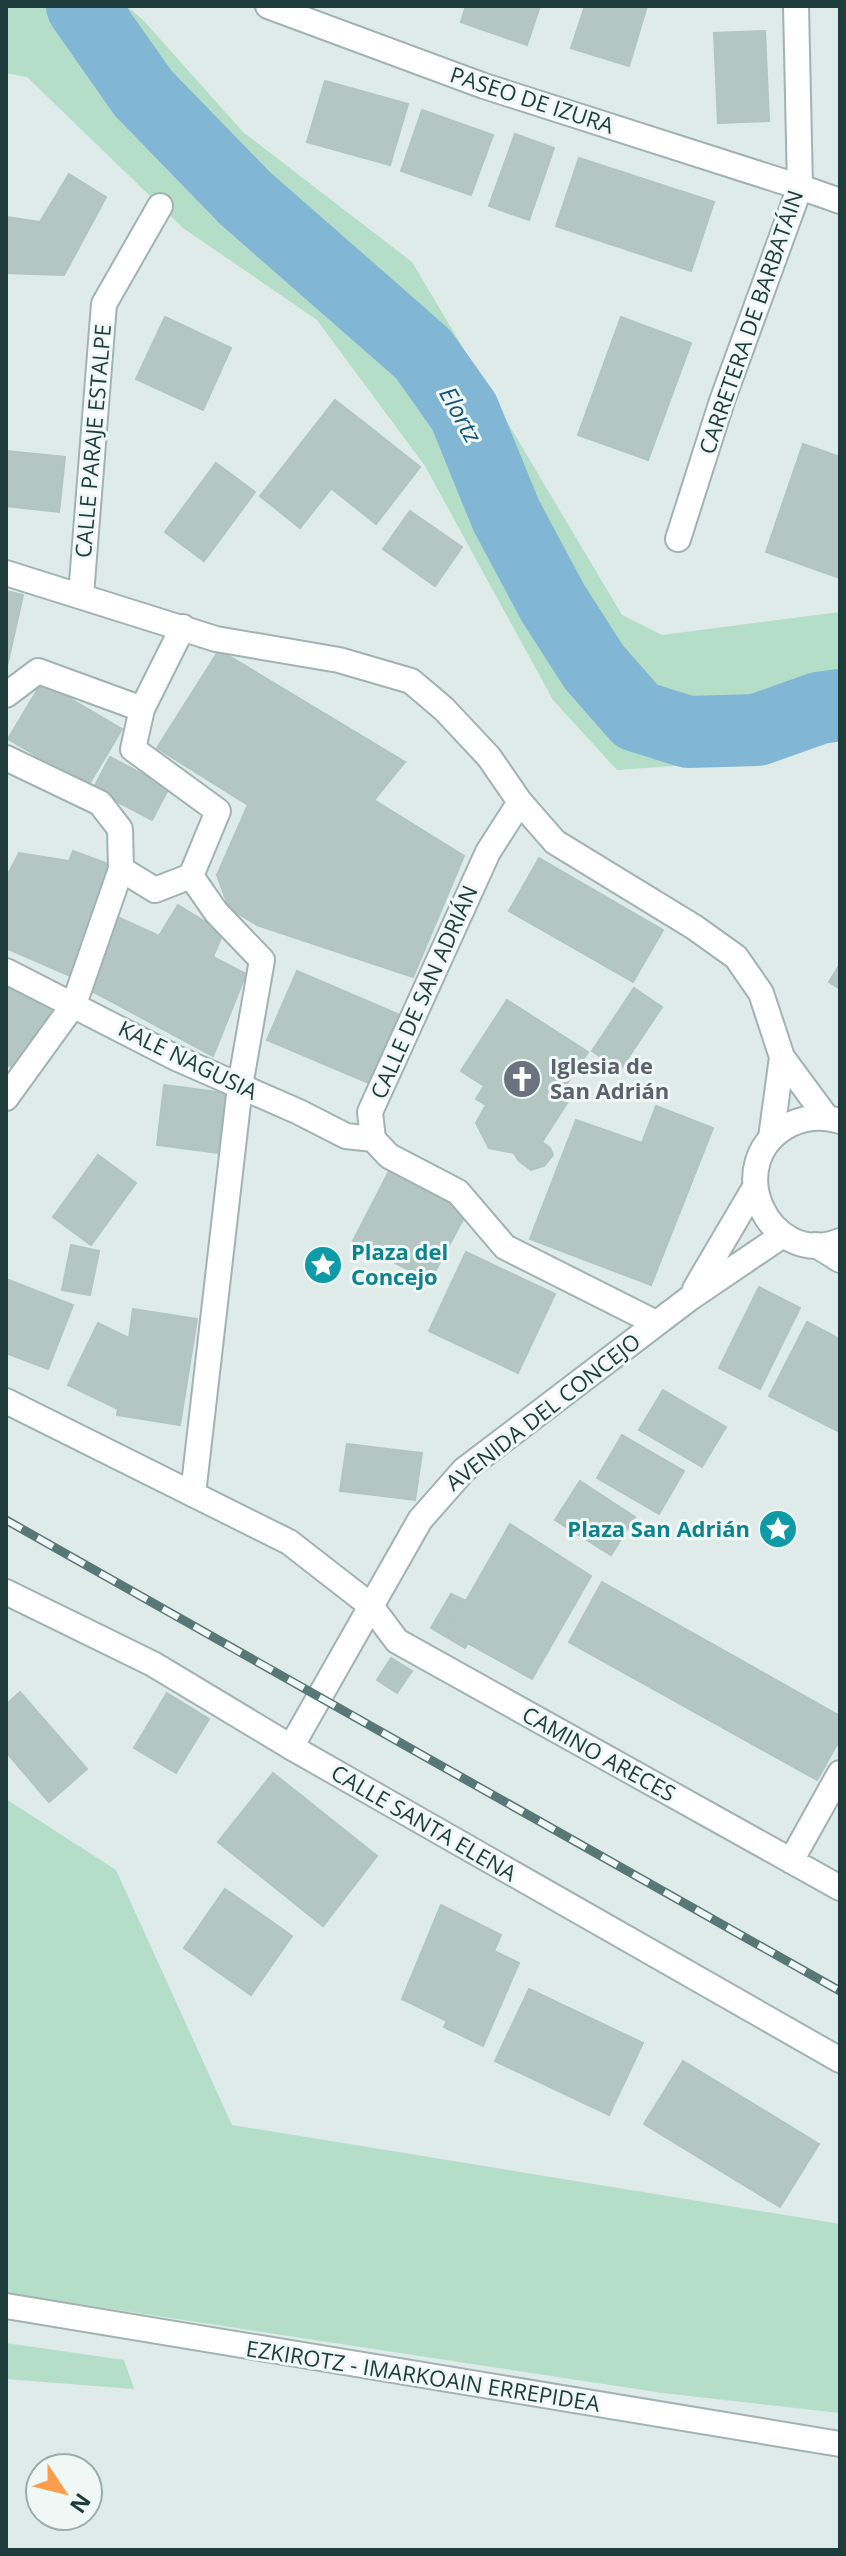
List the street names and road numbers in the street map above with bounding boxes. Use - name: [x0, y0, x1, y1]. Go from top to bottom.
- street label: PASEO DE IZURA: [447, 58, 618, 140]
- street label: CARRETERA DE BARBATÁIN: [691, 186, 809, 458]
- street label: CALLE PARAJE ESTALPE: [67, 323, 117, 559]
- street label: CALLE DE SAN ADRIÁN: [362, 880, 484, 1103]
- street label: KALE NAGUSIA: [114, 1012, 263, 1106]
- street label: AVENIDA DEL CONCEJO: [439, 1326, 646, 1497]
- street label: CAMINO ARECES: [517, 1699, 682, 1808]
- street label: CALLE SANTA ELENA: [326, 1757, 523, 1888]
- street label: EZKIROTZ - IMARKOAIN ERREPIDEA: [244, 2332, 602, 2418]

